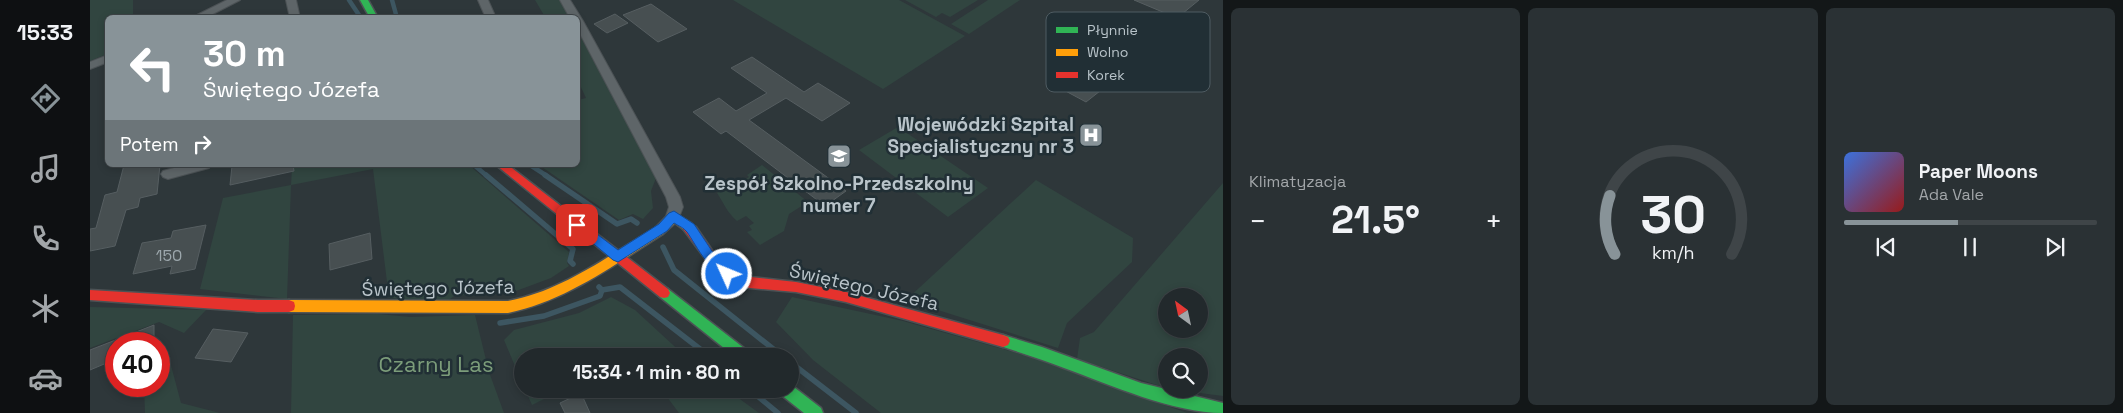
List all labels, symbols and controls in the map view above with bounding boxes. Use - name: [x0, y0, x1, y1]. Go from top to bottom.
- legend: [1046, 12, 1210, 92]
- text: 15:33: [17, 18, 73, 46]
- text: Płynnie: [1087, 21, 1138, 39]
- text: 30 m: [203, 32, 286, 76]
- icon: left: [120, 35, 185, 100]
- text: Wolno: [1087, 43, 1128, 61]
- text: Korek: [1087, 66, 1125, 84]
- text: Świętego Józefa: [203, 75, 380, 103]
- icon: directions: [28, 81, 63, 116]
- place label: Wojewódzki Szpital Specjalistyczny nr 3: [887, 112, 1074, 159]
- hospital icon: Wojewódzki Szpital Specjalistyczny nr 3: [1078, 122, 1104, 148]
- icon: right: [188, 130, 216, 158]
- text: Potem: [120, 132, 178, 157]
- school or university icon: Zespół Szkolno-Przedszkolny numer 7: [826, 143, 852, 169]
- icon: music: [28, 151, 63, 186]
- text: Paper Moons: [1919, 159, 2038, 184]
- place label: Zespół Szkolno-Przedszkolny numer 7: [704, 171, 974, 218]
- text: Klimatyzacja: [1249, 171, 1346, 192]
- text: 30: [1640, 182, 1706, 248]
- text: Ada Vale: [1919, 184, 1984, 205]
- text: 21.5°: [1331, 196, 1420, 244]
- text: −: [1249, 203, 1266, 239]
- text: +: [1485, 203, 1502, 239]
- pin: [556, 204, 598, 246]
- icon: arrive: [563, 211, 591, 239]
- icon: phone: [28, 221, 63, 256]
- icon: previous: [1872, 233, 1900, 261]
- icon: pause: [1956, 233, 1984, 261]
- icon: next: [2041, 233, 2069, 261]
- text: km/h: [1652, 241, 1694, 264]
- house number: 150: [156, 245, 182, 266]
- position arrow: [700, 247, 752, 299]
- street label: Świętego Józefa: [787, 258, 941, 316]
- street label: Świętego Józefa: [361, 274, 515, 302]
- north arrow: [1158, 288, 1208, 338]
- map controls: [1158, 288, 1208, 398]
- icon: climate: [28, 291, 63, 326]
- speed limit sign: 40: [105, 332, 170, 397]
- button: search: [1158, 348, 1208, 398]
- park label: Czarny Las: [378, 350, 494, 378]
- text: 15:34 · 1 min · 80 m: [572, 360, 741, 385]
- icon: car: [28, 361, 63, 396]

